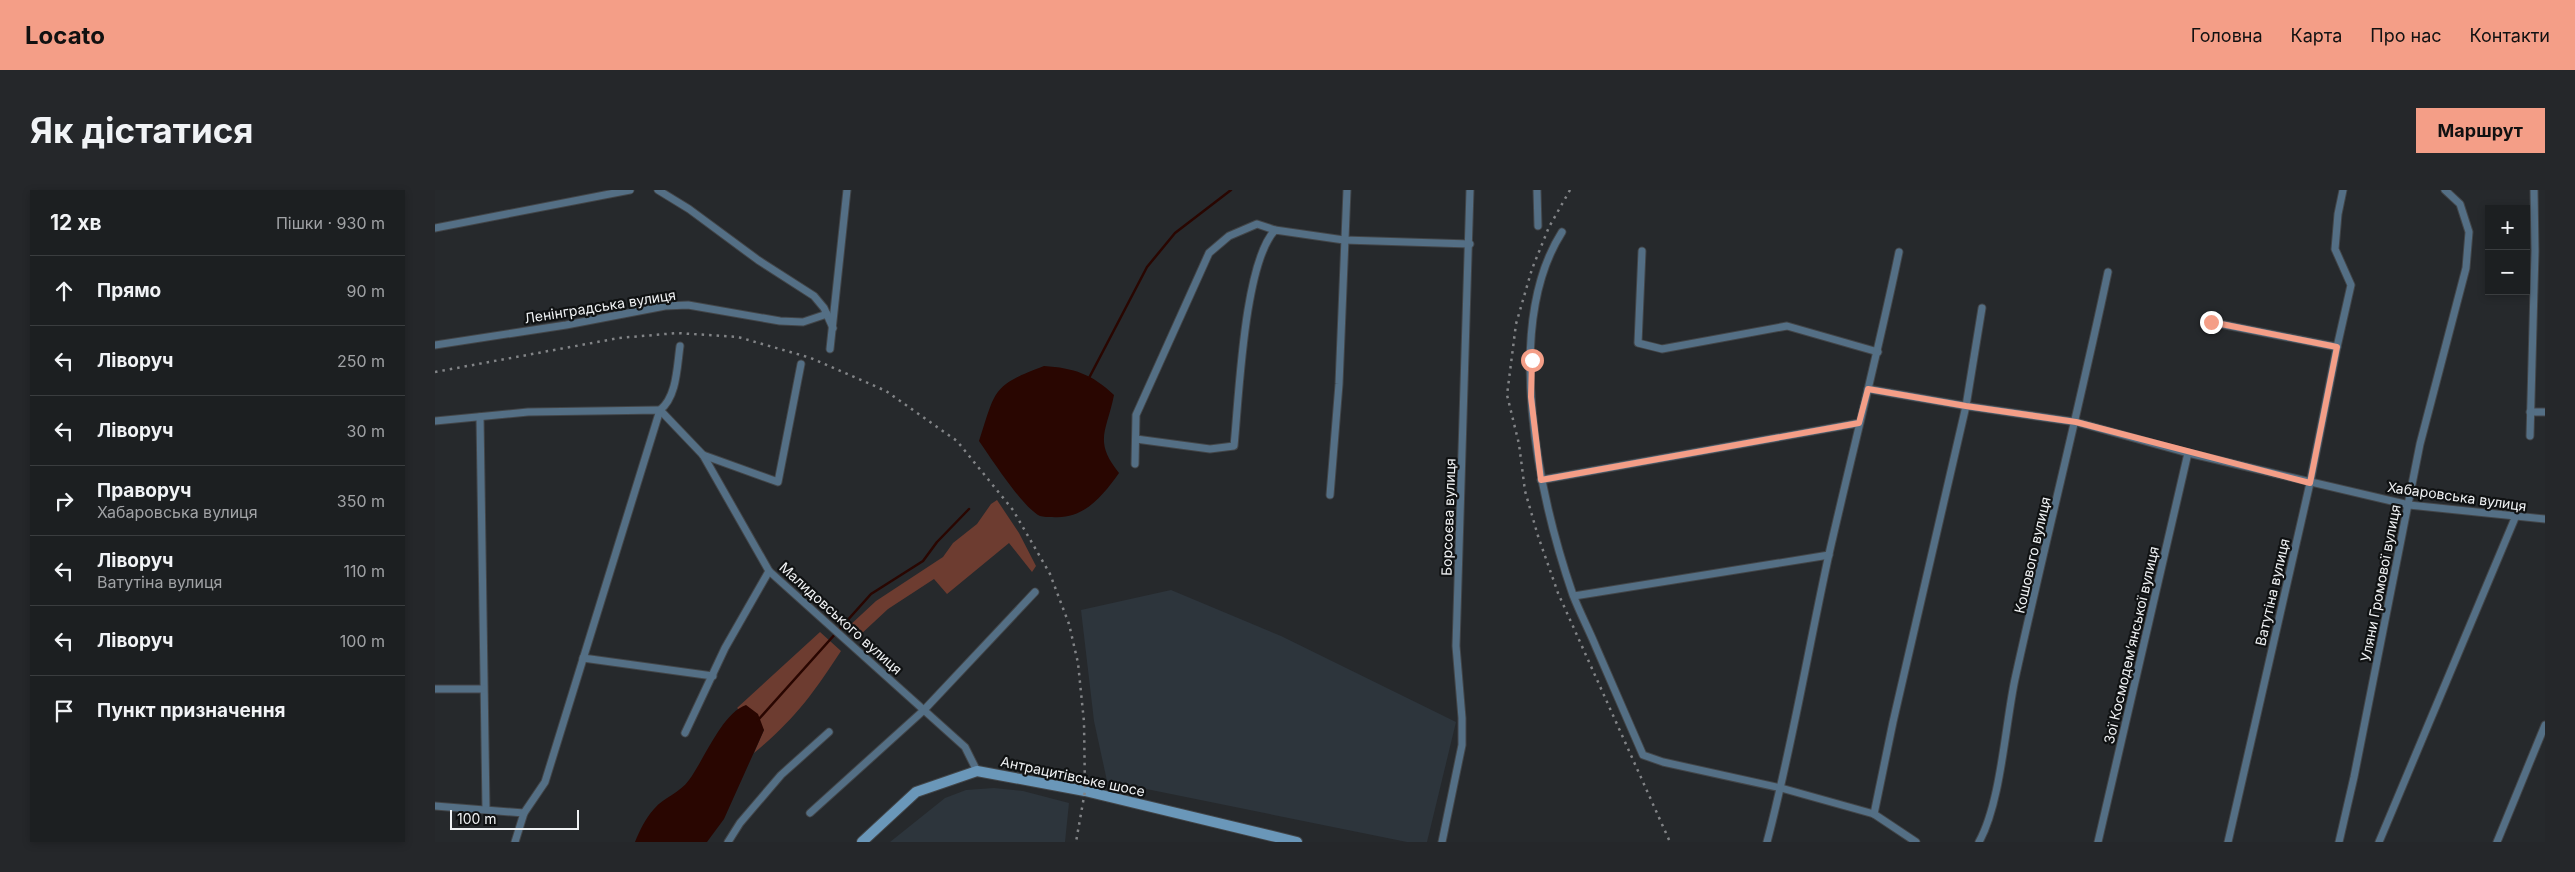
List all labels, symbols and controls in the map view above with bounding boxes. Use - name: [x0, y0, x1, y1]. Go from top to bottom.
- text: Locato: [25, 21, 105, 50]
- text: Головна: [2191, 25, 2263, 46]
- text: Карта: [2291, 25, 2342, 46]
- text: Про нас: [2370, 25, 2442, 46]
- text: Контакти: [2470, 25, 2550, 46]
- button: Маршрут: [2416, 108, 2545, 153]
- text: Як дістатися: [30, 109, 254, 151]
- map controls: [2485, 205, 2530, 295]
- button: +: [2485, 205, 2530, 250]
- text: 12 хв: [50, 210, 102, 235]
- text: Пішки · 930 m: [276, 213, 385, 233]
- button: −: [2485, 250, 2530, 295]
- icon: ahead: [50, 277, 78, 305]
- text: Прямо: [97, 279, 161, 302]
- text: 90 m: [346, 281, 385, 301]
- street label: Ленінградська вулиця: [523, 286, 677, 326]
- route end: [2200, 311, 2223, 334]
- icon: left: [50, 347, 78, 375]
- text: Ліворуч: [97, 349, 173, 372]
- route start: [1521, 349, 1544, 372]
- text: 250 m: [337, 351, 385, 371]
- icon: left: [50, 417, 78, 445]
- text: Ліворуч: [97, 419, 173, 442]
- text: 30 m: [347, 421, 385, 441]
- street label: Борсоєва вулиця: [1437, 458, 1459, 576]
- street label: Хабаровська вулиця: [2386, 478, 2528, 514]
- text: Праворуч: [97, 479, 191, 502]
- icon: right: [50, 487, 78, 515]
- text: 350 m: [337, 491, 385, 511]
- street label: Кошового вулиця: [2010, 495, 2054, 615]
- text: Хабаровська вулиця: [97, 502, 258, 522]
- street label: Уляни Громової вулиця: [2356, 503, 2404, 663]
- street label: Ватутіна вулиця: [2251, 537, 2293, 647]
- street label: Зої Космодем’янської вулиця: [2100, 545, 2162, 745]
- text: Ліворуч: [97, 549, 173, 572]
- icon: left: [50, 557, 78, 585]
- street label: Малидовського вулиця: [776, 558, 906, 678]
- text: 110 m: [343, 561, 385, 581]
- text: Ватутіна вулиця: [97, 572, 222, 592]
- icon: left: [50, 627, 78, 655]
- text: Ліворуч: [97, 629, 173, 652]
- text: 100 m: [340, 631, 385, 651]
- icon: arrive: [50, 697, 78, 725]
- text: Пункт призначення: [97, 699, 285, 722]
- street label: Антрацитівське шосе: [999, 752, 1147, 800]
- scale bar: [450, 807, 579, 830]
- text: 100 m: [457, 810, 497, 827]

